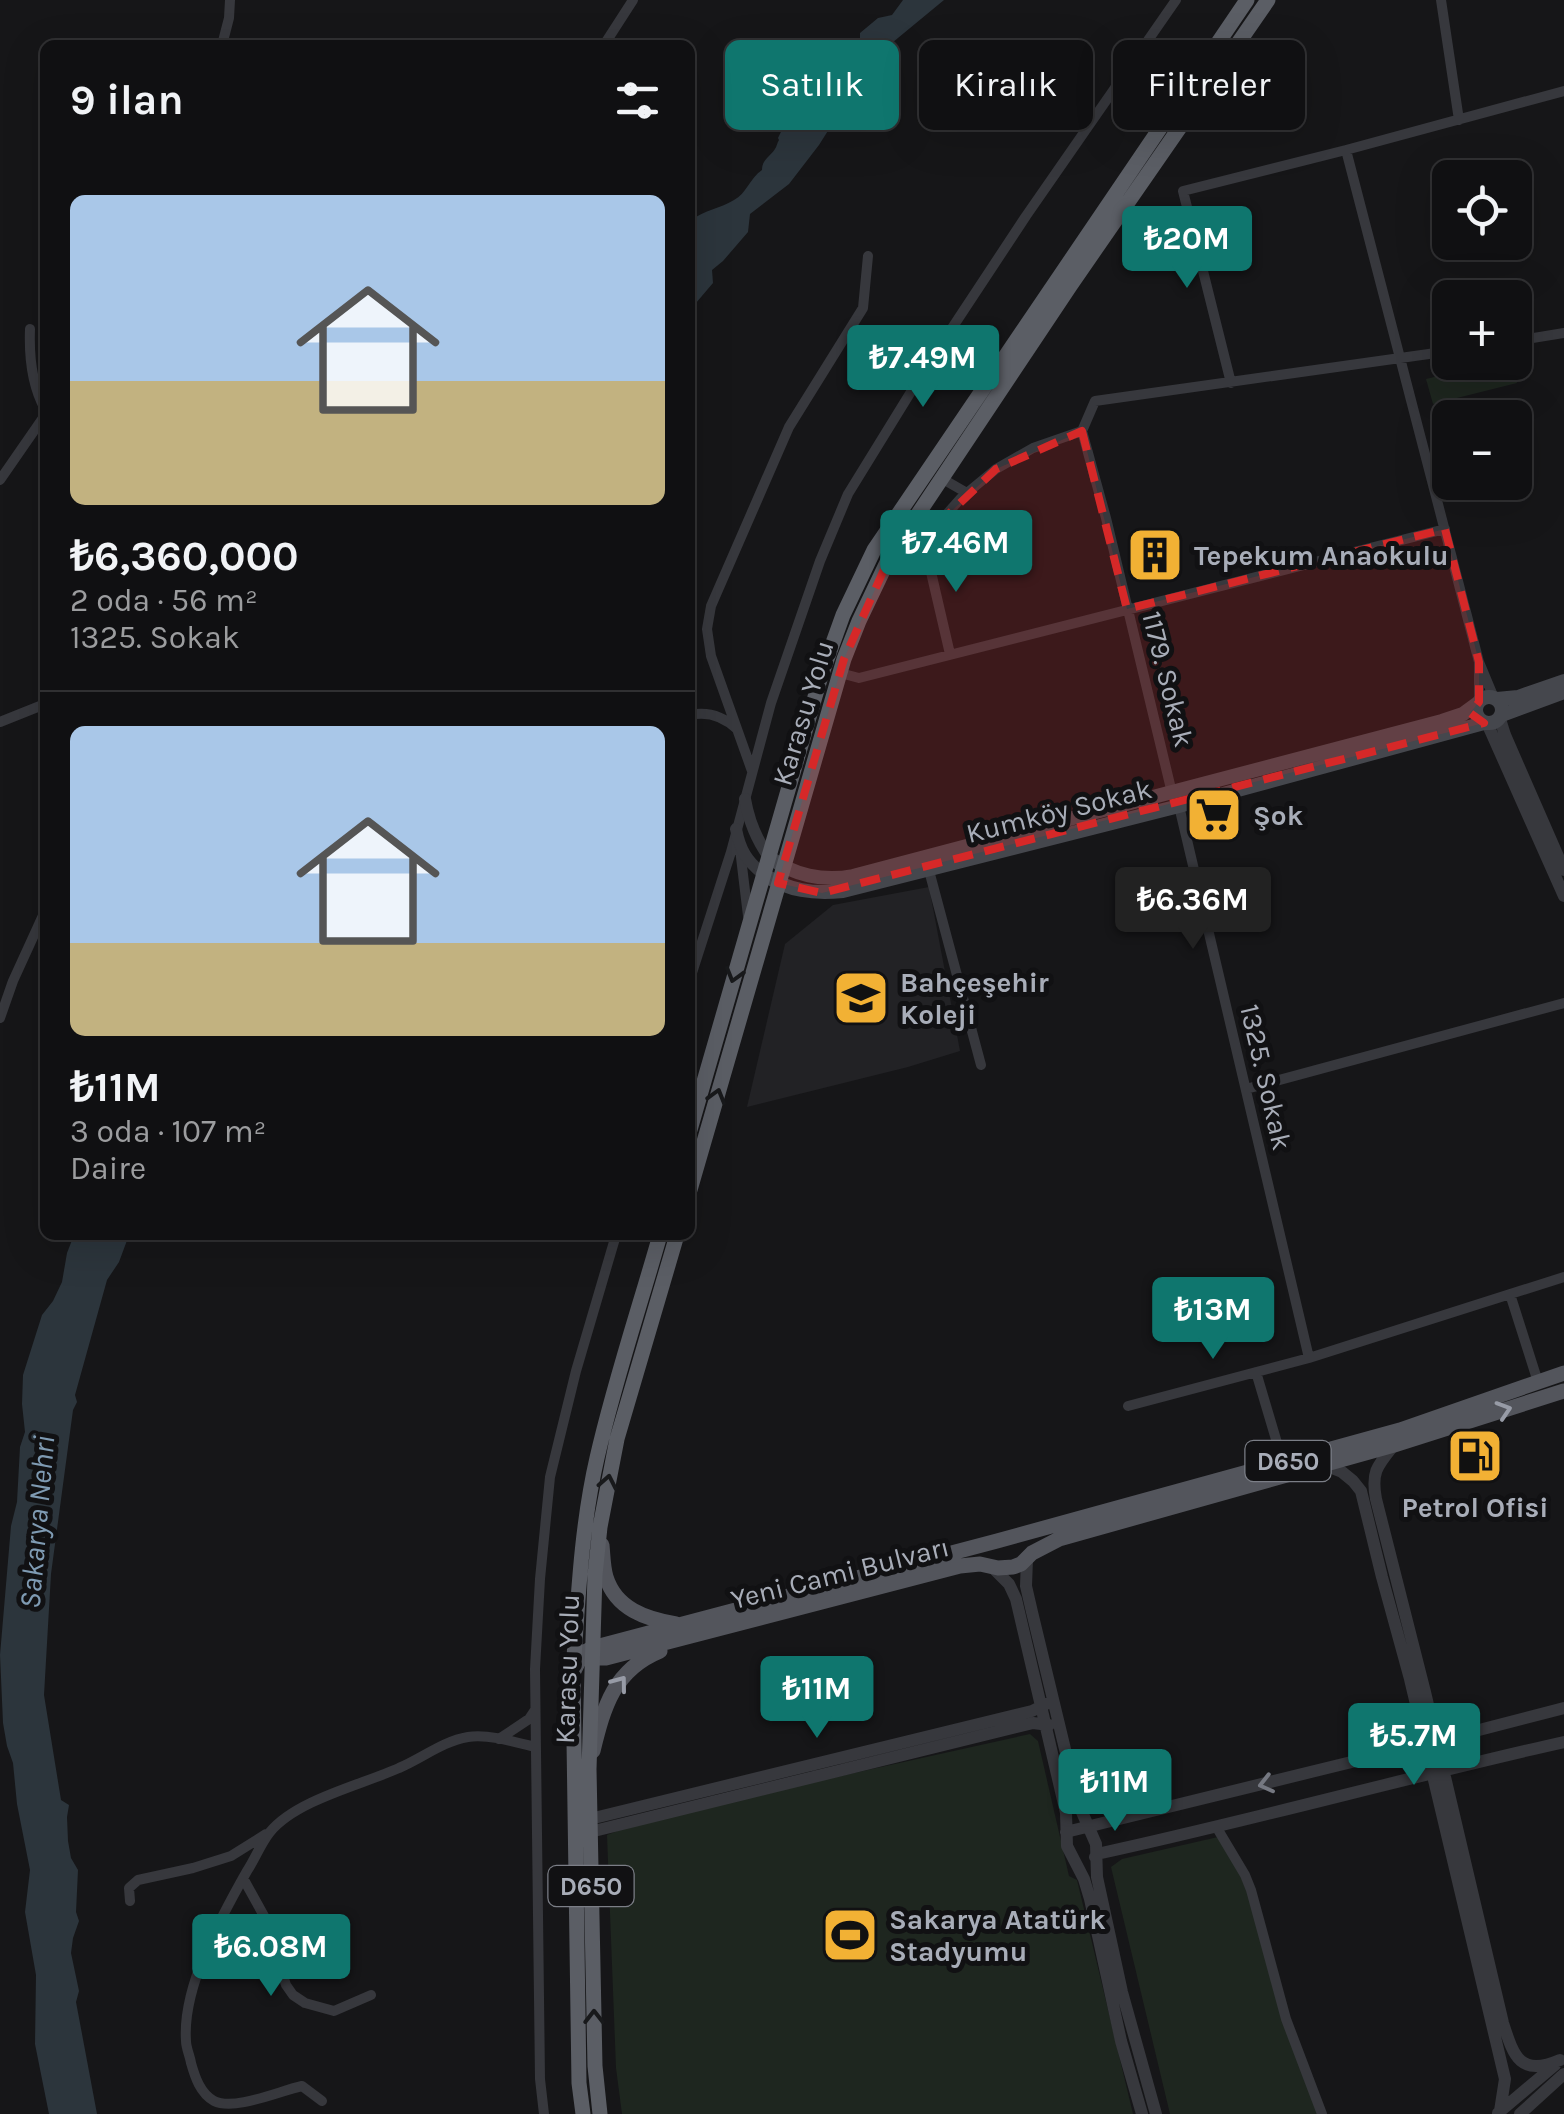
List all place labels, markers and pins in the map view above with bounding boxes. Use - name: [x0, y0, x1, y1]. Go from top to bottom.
- pin: ₺20M: [1128, 206, 1246, 291]
- pin: ₺7.49M: [842, 325, 1004, 410]
- pin: ₺7.46M: [875, 510, 1037, 595]
- building icon: Tepekum Anaokulu: [1125, 525, 1185, 585]
- place label: Tepekum Anaokulu: [1194, 539, 1448, 572]
- supermarket icon: Şok: [1184, 785, 1244, 845]
- place label: Şok: [1253, 799, 1304, 832]
- pin: ₺6.36M: [1112, 867, 1274, 952]
- place label: Bahçeşehir Koleji: [900, 966, 1049, 1031]
- school or university icon: Bahçeşehir Koleji: [831, 968, 891, 1028]
- pin: ₺13M: [1154, 1277, 1272, 1362]
- fuel station icon: Petrol Ofisi: [1445, 1426, 1505, 1486]
- place label: Petrol Ofisi: [1401, 1491, 1549, 1524]
- pin: ₺11M: [758, 1656, 876, 1741]
- pin: ₺5.7M: [1344, 1703, 1484, 1788]
- pin: ₺11M: [1056, 1749, 1174, 1834]
- place label: Sakarya Atatürk Stadyumu: [889, 1903, 1106, 1968]
- sports icon: Sakarya Atatürk Stadyumu: [820, 1905, 880, 1965]
- pin: ₺6.08M: [190, 1914, 352, 1999]

